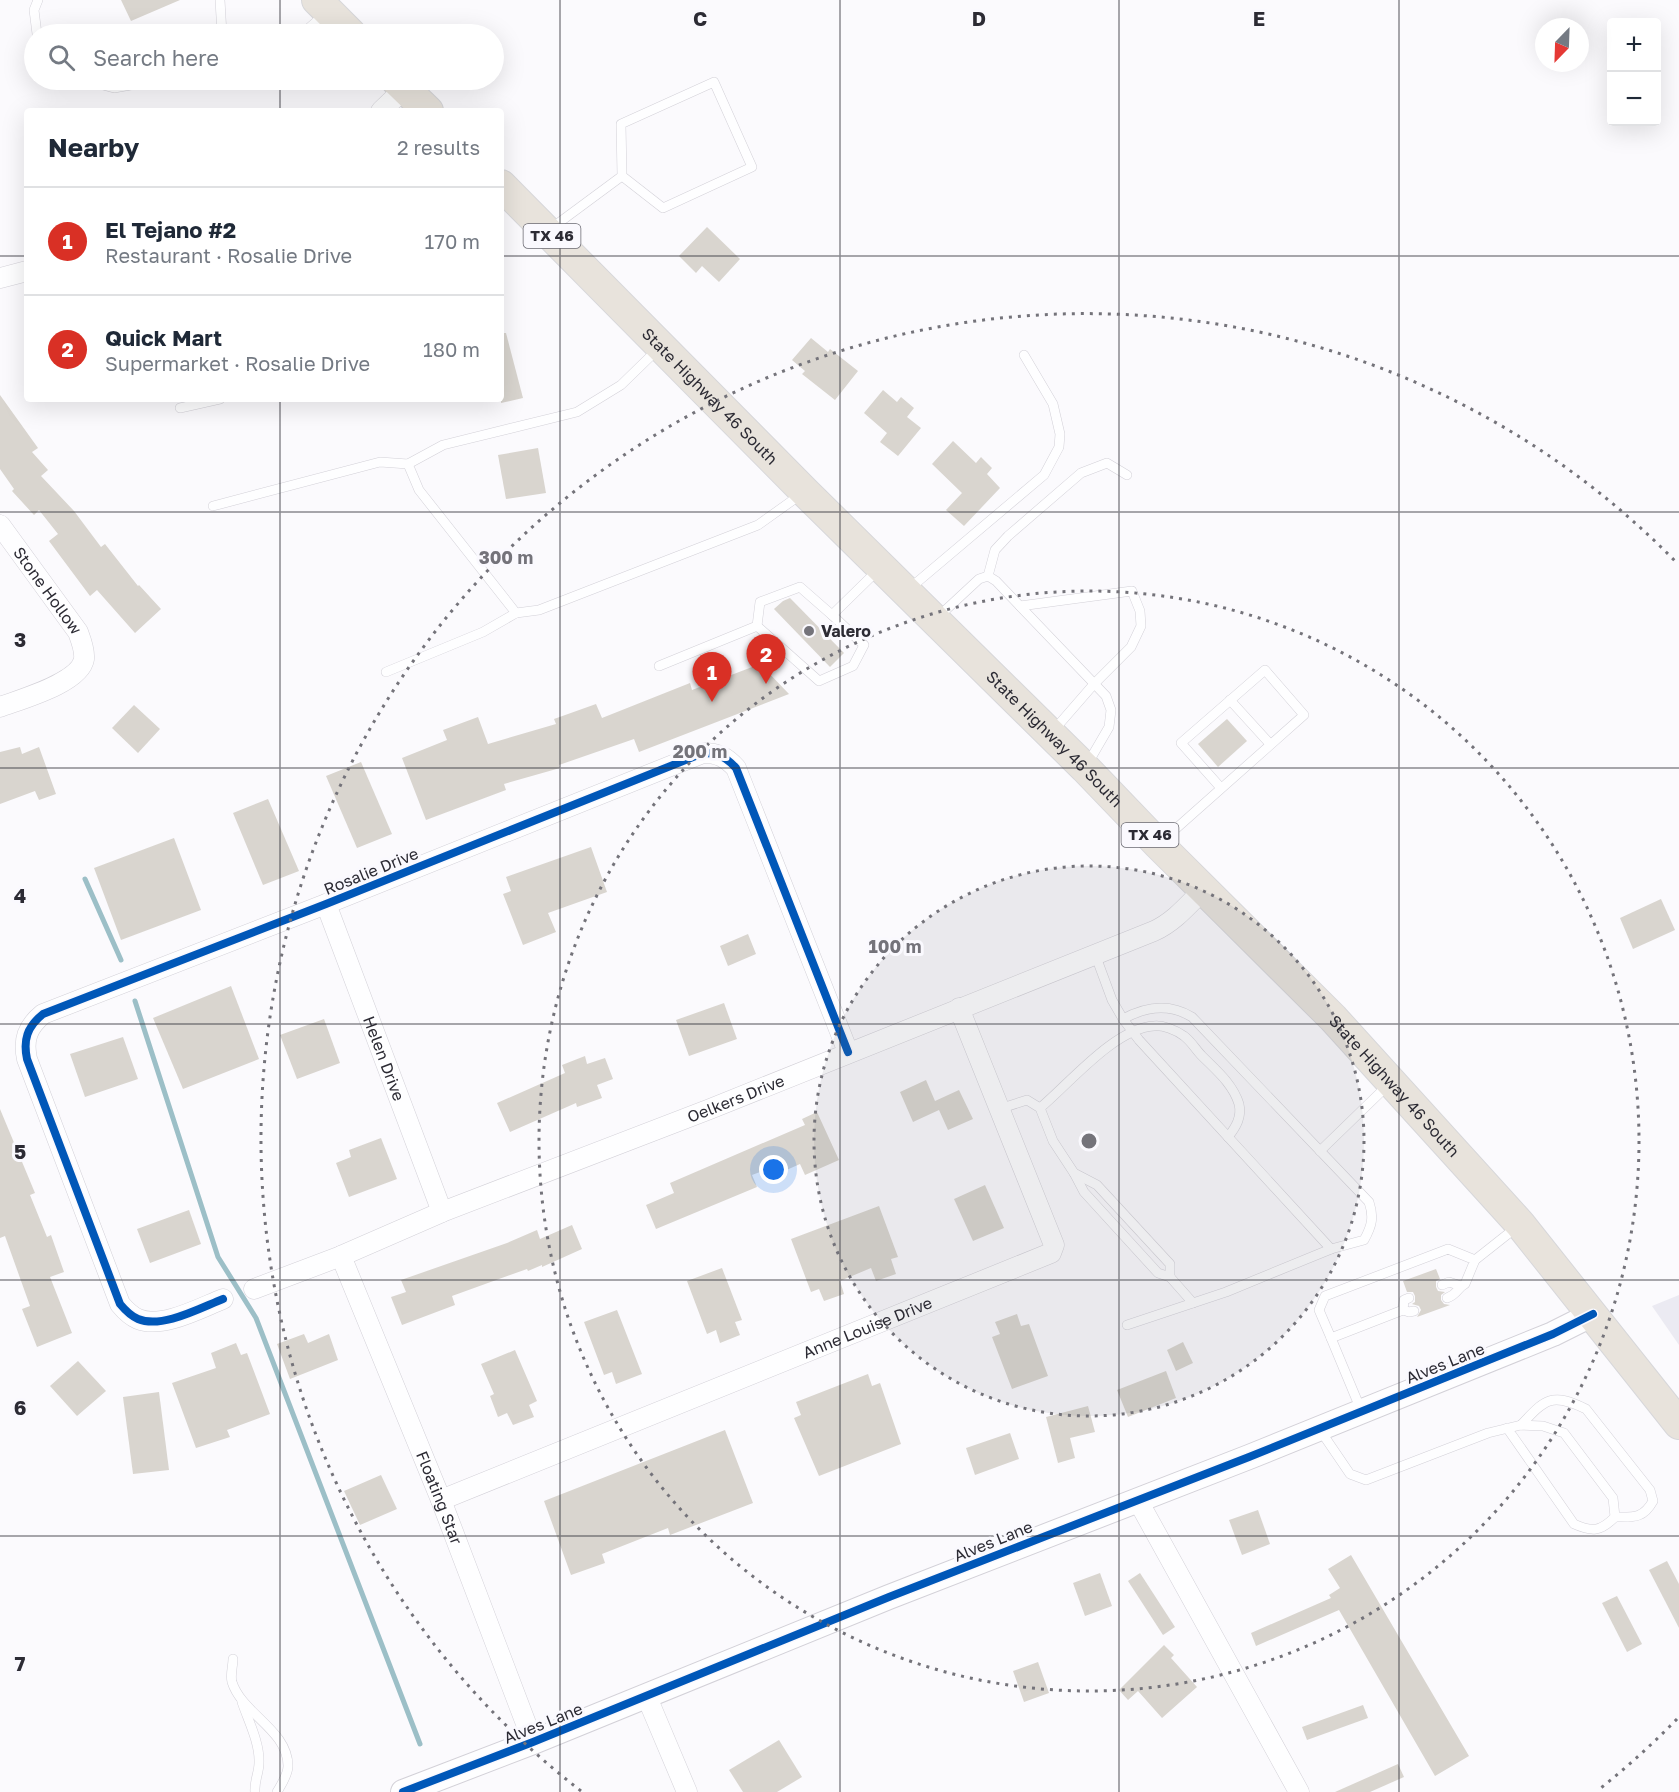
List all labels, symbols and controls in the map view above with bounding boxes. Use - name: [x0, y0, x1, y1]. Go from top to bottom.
- text: C: [693, 6, 707, 30]
- text: D: [972, 6, 986, 30]
- text: E: [1253, 6, 1265, 30]
- north arrow: [1535, 18, 1589, 72]
- map controls: [1607, 18, 1661, 126]
- button: +: [1607, 18, 1661, 72]
- search box: [24, 24, 504, 90]
- icon: search: [45, 41, 78, 74]
- text: Search here: [93, 44, 219, 71]
- button: −: [1607, 72, 1661, 126]
- text: Nearby: [48, 132, 139, 163]
- text: 2 results: [397, 135, 480, 159]
- text: El Tejano #2: [105, 216, 236, 243]
- road number: TX 46: [524, 224, 580, 248]
- text: 1: [62, 229, 73, 253]
- text: 170 m: [425, 229, 480, 253]
- text: Restaurant · Rosalie Drive: [105, 243, 352, 267]
- street label: State Highway 46 South: [638, 323, 782, 469]
- text: Quick Mart: [105, 324, 222, 351]
- text: 2: [61, 337, 74, 361]
- text: 180 m: [423, 337, 480, 361]
- text: Supermarket · Rosalie Drive: [105, 351, 370, 375]
- street label: Stone Hollow: [9, 543, 86, 638]
- text: 300 m: [479, 546, 533, 568]
- place label: Valero: [821, 621, 871, 641]
- marker: Valero: [802, 624, 816, 638]
- text: 3: [14, 627, 26, 651]
- pin: 2: [746, 634, 786, 684]
- pin: 1: [692, 652, 732, 702]
- street label: State Highway 46 South: [982, 666, 1127, 811]
- text: 200 m: [673, 740, 727, 762]
- road number: TX 46: [1122, 823, 1178, 847]
- street label: Rosalie Drive: [321, 843, 421, 899]
- text: 4: [14, 883, 26, 907]
- text: 100 m: [869, 935, 921, 957]
- street label: State Highway 46 South: [1325, 1011, 1464, 1161]
- street label: Helen Drive: [359, 1013, 409, 1104]
- street label: Oelkers Drive: [684, 1070, 787, 1127]
- centre of rings: [1079, 1131, 1099, 1151]
- text: 5: [14, 1139, 26, 1163]
- your location: [759, 1155, 788, 1184]
- street label: Anne Louise Drive: [800, 1292, 935, 1362]
- street label: Alves Lane: [1403, 1338, 1487, 1388]
- text: 6: [14, 1395, 26, 1419]
- street label: Floating Star: [412, 1448, 467, 1547]
- street label: Alves Lane: [951, 1516, 1035, 1566]
- text: 7: [15, 1651, 26, 1675]
- street label: Alves Lane: [501, 1698, 585, 1748]

